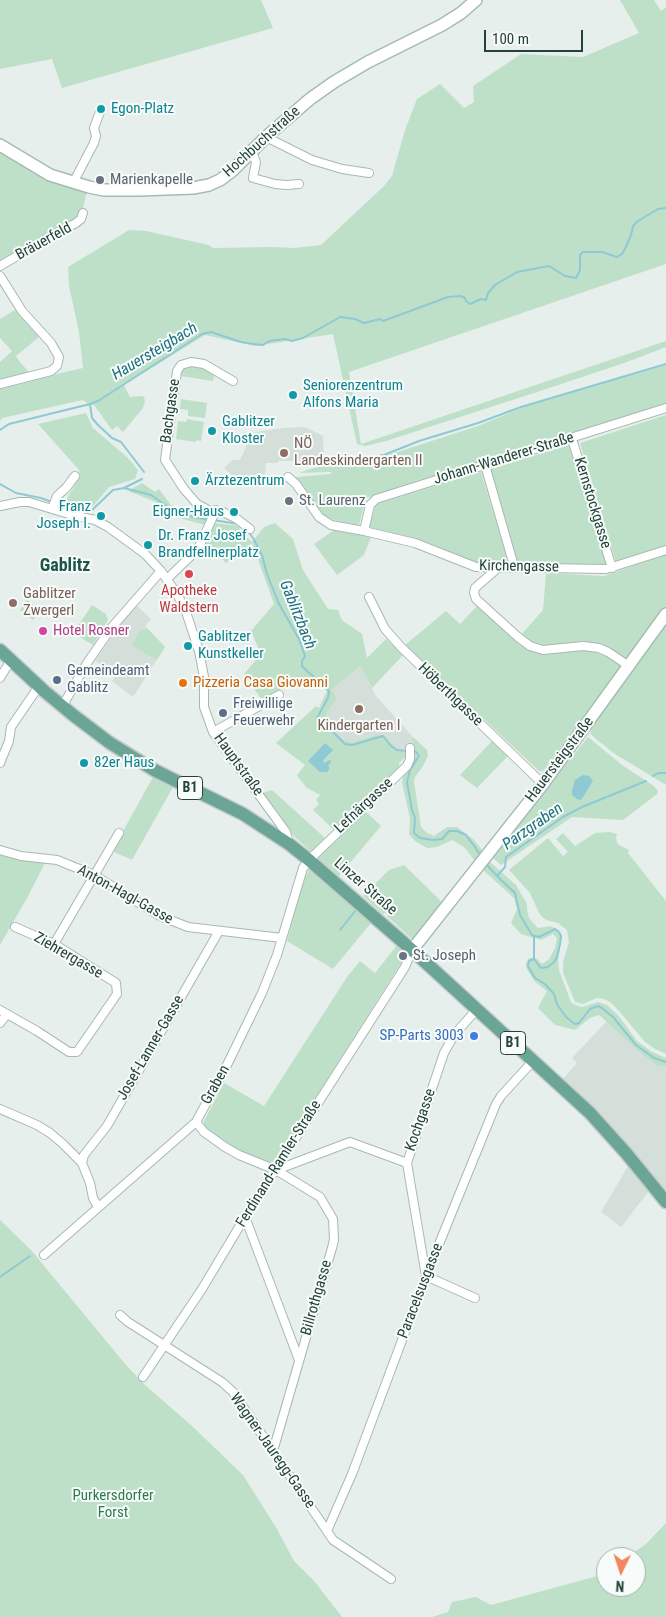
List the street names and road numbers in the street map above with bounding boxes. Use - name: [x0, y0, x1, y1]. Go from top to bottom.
- street label: Hochbuchstraße: [220, 103, 304, 181]
- street label: Bräuerfeld: [13, 219, 75, 265]
- street label: Bachgasse: [158, 378, 184, 444]
- street label: Johann-Wanderer-Straße: [432, 429, 576, 489]
- street label: Kernstockgasse: [570, 455, 614, 551]
- street label: Kirchengasse: [479, 557, 559, 577]
- street label: Höberthgasse: [414, 660, 486, 730]
- street label: Hauersteigstraße: [522, 714, 598, 806]
- street label: Hauptstraße: [209, 730, 267, 800]
- street label: Lefnärgasse: [331, 774, 397, 838]
- road number: B1: [178, 776, 202, 800]
- street label: Linzer Straße: [330, 855, 400, 919]
- street label: Anton-Hagl-Gasse: [74, 861, 176, 929]
- street label: Ziehrergasse: [30, 929, 106, 983]
- street label: Josef-Lanner-Gasse: [114, 992, 188, 1104]
- road number: B1: [500, 1032, 526, 1054]
- street label: Graben: [198, 1062, 234, 1108]
- street label: Kochgasse: [402, 1086, 440, 1154]
- street label: Ferdinand-Ramler-Straße: [233, 1097, 325, 1231]
- street label: Paracelsusgasse: [395, 1241, 447, 1341]
- street label: Billrothgasse: [298, 1258, 336, 1338]
- street label: Wagner-Jauregg-Gasse: [225, 1390, 319, 1512]

